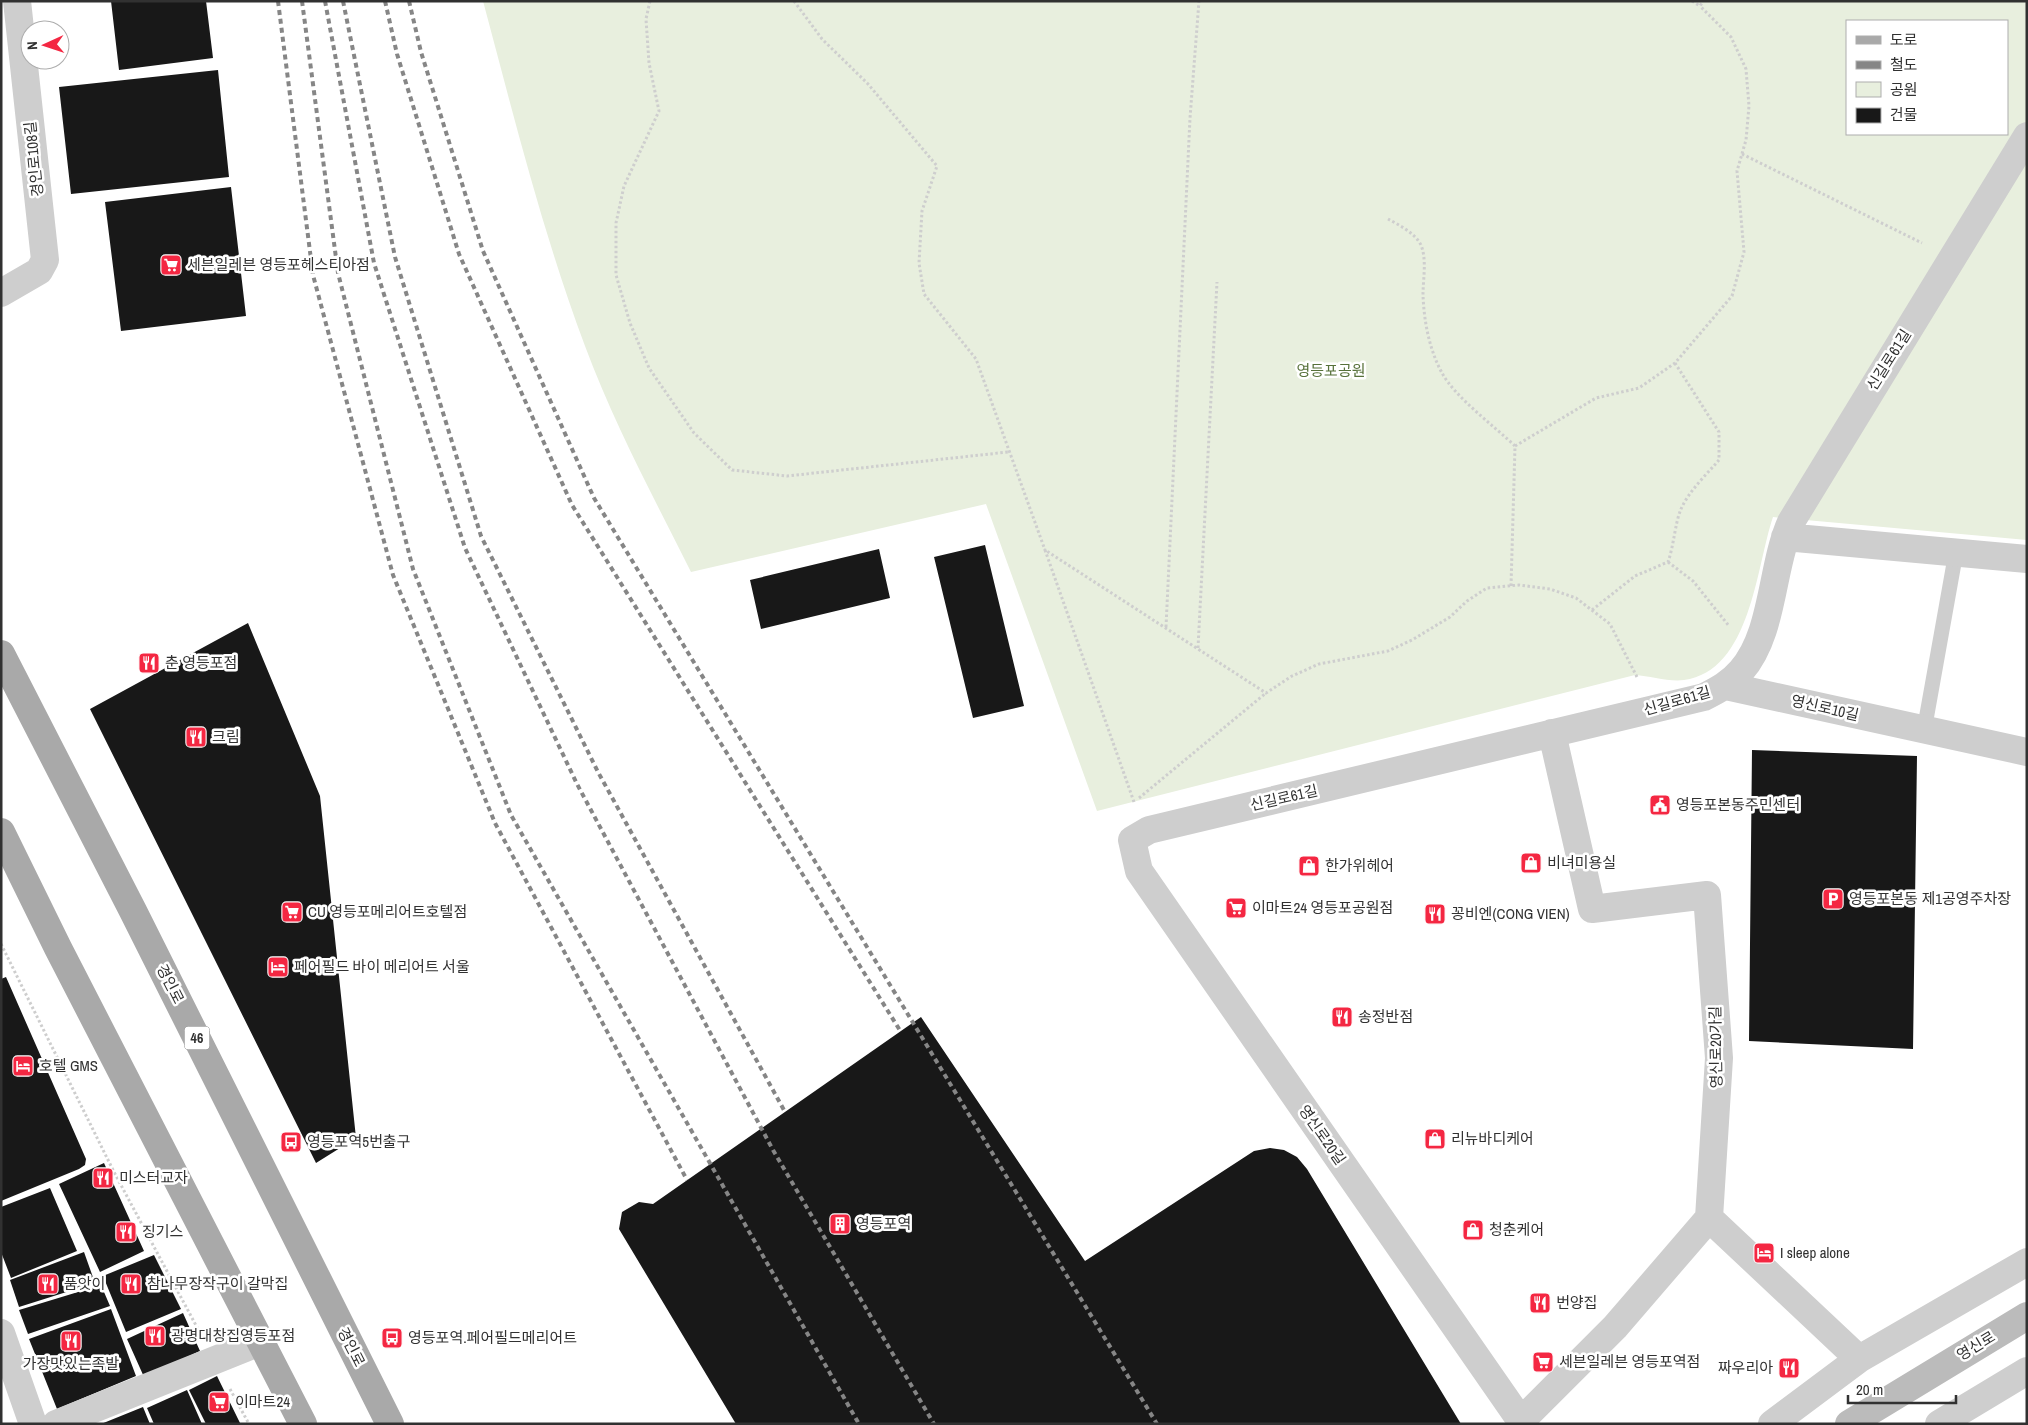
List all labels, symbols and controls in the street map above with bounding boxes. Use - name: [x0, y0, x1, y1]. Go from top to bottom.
- north arrow: [20, 20, 70, 70]
- legend: [1846, 20, 2008, 135]
- text: 도로: [1890, 29, 1918, 50]
- text: N: [23, 41, 41, 50]
- text: 철도: [1890, 54, 1918, 75]
- text: 공원: [1890, 79, 1918, 100]
- text: 건물: [1890, 104, 1918, 125]
- street label: 경인로108길: [19, 120, 48, 198]
- supermarket icon: 세븐일레븐 영등포헤스티아점: [159, 253, 183, 277]
- place label: 세븐일레븐 영등포헤스티아점: [187, 254, 370, 275]
- street label: 신길로61길: [1861, 325, 1916, 395]
- park label: 영등포공원: [1296, 360, 1366, 381]
- restaurant icon: 춘 영등포점: [137, 651, 161, 675]
- place label: 춘 영등포점: [165, 652, 237, 673]
- street label: 신길로61길: [1641, 681, 1713, 720]
- street label: 영신로10길: [1789, 690, 1861, 725]
- restaurant icon: 크림: [184, 725, 208, 749]
- place label: 크림: [212, 726, 240, 747]
- street label: 신길로61길: [1248, 780, 1320, 815]
- public building icon: 영등포본동주민센터: [1648, 793, 1672, 817]
- place label: 영등포본동주민센터: [1676, 794, 1800, 815]
- shop icon: 비녀미용실: [1519, 851, 1543, 875]
- place label: 비녀미용실: [1547, 852, 1616, 873]
- shop icon: 한가위헤어: [1297, 854, 1321, 878]
- place label: 한가위헤어: [1325, 855, 1394, 876]
- parking icon: 영등포본동 제1공영주차장: [1821, 887, 1845, 911]
- place label: 영등포본동 제1공영주차장: [1849, 888, 2011, 909]
- supermarket icon: 이마트24 영등포공원점: [1224, 896, 1248, 920]
- place label: 이마트24 영등포공원점: [1252, 897, 1393, 918]
- supermarket icon: CU 영등포메리어트호텔점: [280, 900, 304, 924]
- place label: CU 영등포메리어트호텔점: [308, 901, 467, 922]
- restaurant icon: 꽁비엔(CONG VIEN): [1423, 902, 1447, 926]
- place label: 꽁비엔(CONG VIEN): [1451, 903, 1570, 924]
- hotel icon: 페어필드 바이 메리어트 서울: [266, 955, 290, 979]
- place label: 페어필드 바이 메리어트 서울: [294, 956, 470, 977]
- street label: 경인로: [152, 961, 189, 1007]
- restaurant icon: 송정반점: [1330, 1005, 1354, 1029]
- street label: 영신로20가길: [1704, 1005, 1727, 1089]
- place label: 송정반점: [1358, 1006, 1413, 1027]
- road number: 46: [184, 1026, 210, 1050]
- hotel icon: 호텔 GMS: [11, 1054, 35, 1078]
- place label: 호텔 GMS: [39, 1055, 98, 1076]
- street label: 영신로20길: [1294, 1100, 1351, 1169]
- shop icon: 리뉴바디케어: [1423, 1127, 1447, 1151]
- place label: 리뉴바디케어: [1451, 1128, 1534, 1149]
- bus stop icon: 영등포역5번출구: [279, 1130, 303, 1154]
- place label: 영등포역5번출구: [307, 1131, 410, 1152]
- restaurant icon: 미스터교자: [91, 1166, 115, 1190]
- place label: 미스터교자: [119, 1167, 188, 1188]
- building icon: 영등포역: [828, 1212, 852, 1236]
- place label: 영등포역: [856, 1213, 911, 1234]
- shop icon: 청춘케어: [1461, 1218, 1485, 1242]
- place label: 청춘케어: [1489, 1219, 1544, 1240]
- restaurant icon: 징기스: [114, 1220, 138, 1244]
- place label: 징기스: [142, 1221, 184, 1242]
- hotel icon: I sleep alone: [1752, 1241, 1776, 1265]
- place label: I sleep alone: [1780, 1242, 1850, 1263]
- restaurant icon: 품앗이: [36, 1272, 60, 1296]
- restaurant icon: 참나무장작구이 갈막집: [119, 1272, 143, 1296]
- place label: 품앗이: [64, 1273, 105, 1294]
- place label: 참나무장작구이 갈막집: [147, 1273, 288, 1294]
- restaurant icon: 번양집: [1528, 1291, 1552, 1315]
- place label: 번양집: [1556, 1292, 1597, 1313]
- restaurant icon: 광명대창집영등포점: [143, 1324, 167, 1348]
- street label: 경인로: [333, 1324, 370, 1370]
- place label: 광명대창집영등포점: [171, 1325, 295, 1346]
- bus stop icon: 영등포역.페어필드메리어트: [380, 1326, 404, 1350]
- street label: 영신로: [1953, 1326, 1999, 1365]
- place label: 영등포역.페어필드메리어트: [408, 1327, 577, 1348]
- restaurant icon: 가장맛있는족발: [59, 1329, 83, 1353]
- supermarket icon: 세븐일레븐 영등포역점: [1531, 1350, 1555, 1374]
- place label: 세븐일레븐 영등포역점: [1559, 1351, 1700, 1372]
- place label: 가장맛있는족발: [23, 1353, 119, 1374]
- restaurant icon: 짜우리아: [1777, 1356, 1801, 1380]
- place label: 짜우리아: [1718, 1357, 1773, 1378]
- scale bar: [1848, 1372, 1956, 1404]
- text: 20 m: [1856, 1379, 1883, 1400]
- supermarket icon: 이마트24: [207, 1390, 231, 1414]
- place label: 이마트24: [235, 1391, 290, 1412]

